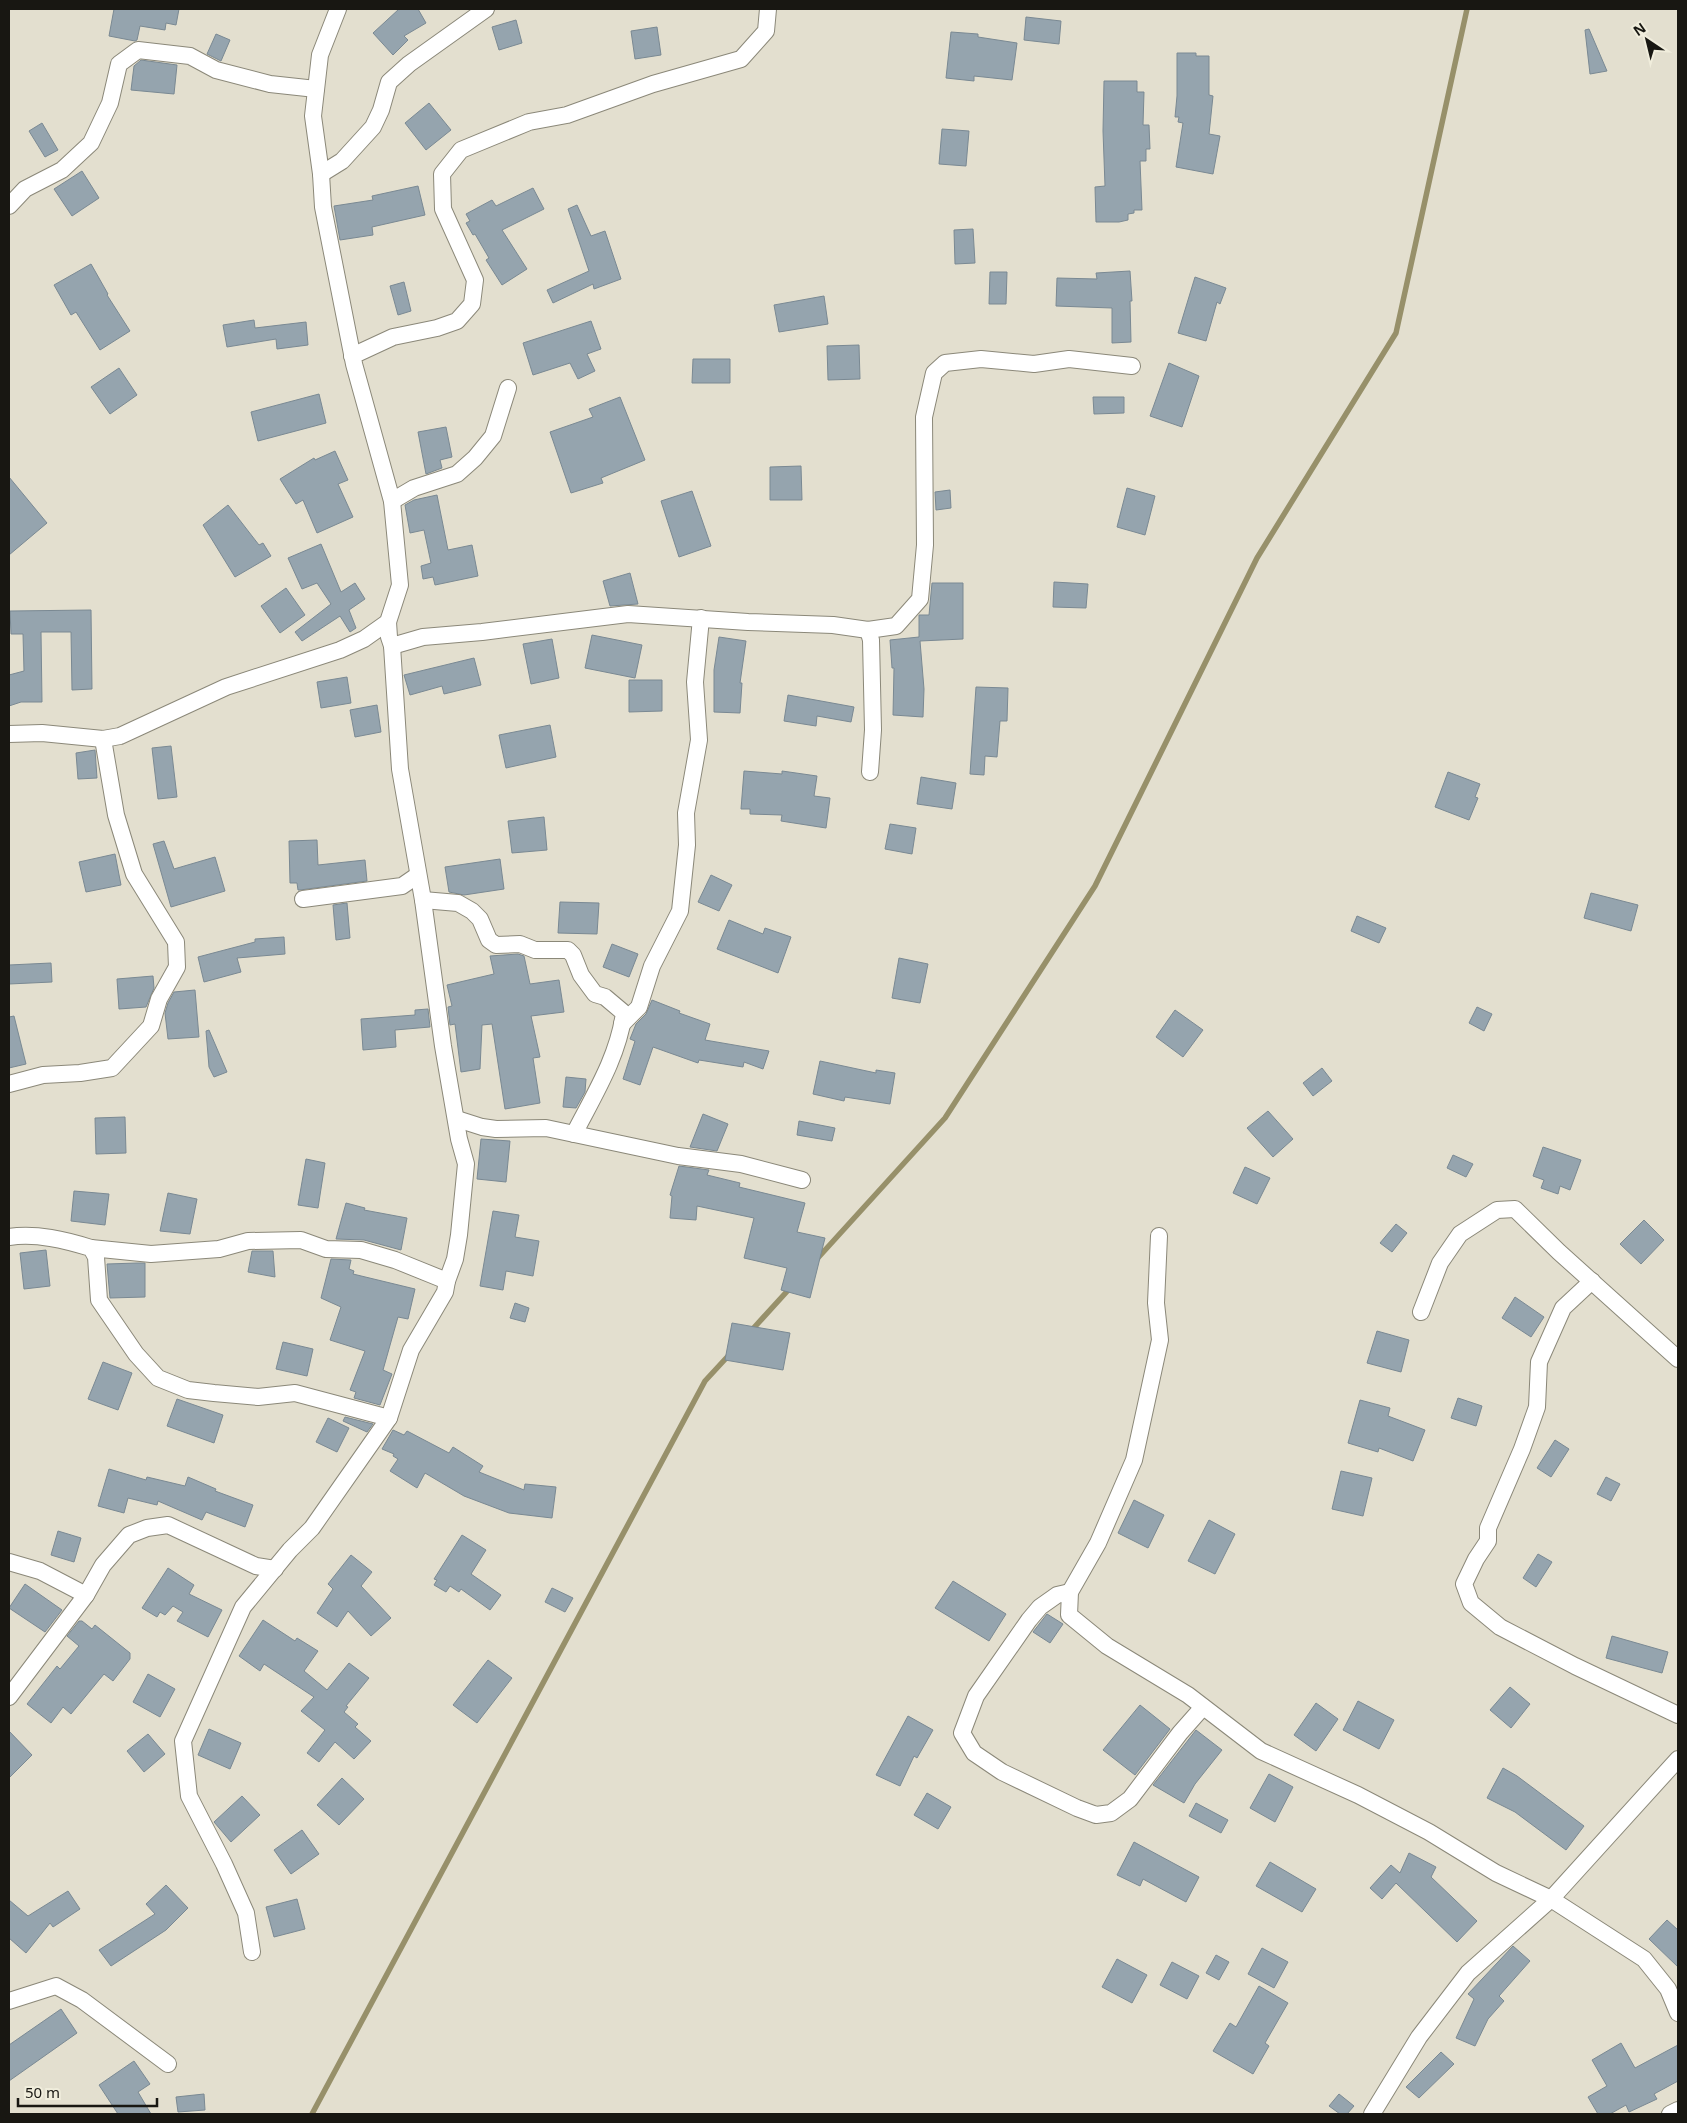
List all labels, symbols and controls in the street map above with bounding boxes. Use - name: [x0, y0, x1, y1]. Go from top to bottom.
- north arrow: [1622, 15, 1672, 65]
- text: N: [1629, 18, 1649, 40]
- scale bar: [18, 2076, 156, 2108]
- text: 50 m: [25, 2082, 60, 2102]

